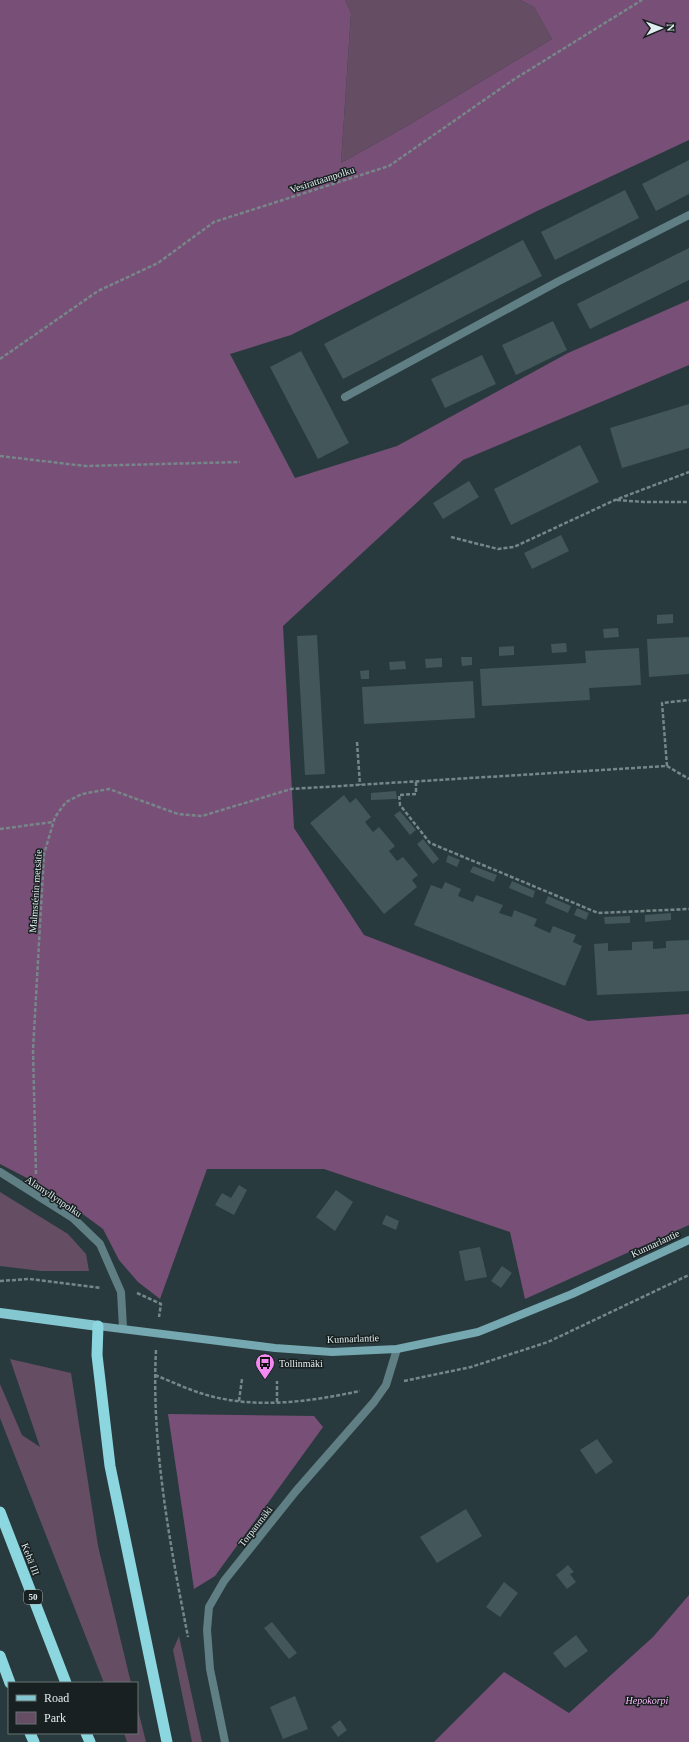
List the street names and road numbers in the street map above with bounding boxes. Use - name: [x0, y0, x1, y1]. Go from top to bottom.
- street label: Vesirattaanpolku: [288, 164, 356, 195]
- street label: Malmsténin metsätie: [27, 848, 44, 933]
- street label: Alamyllynpolku: [23, 1174, 84, 1219]
- street label: Kunnarlantie: [629, 1227, 682, 1259]
- street label: Kunnarlantie: [327, 1332, 380, 1345]
- street label: Torpanmäki: [236, 1504, 275, 1549]
- street label: Kehä III: [19, 1542, 42, 1577]
- road number: 50: [24, 1590, 42, 1604]

